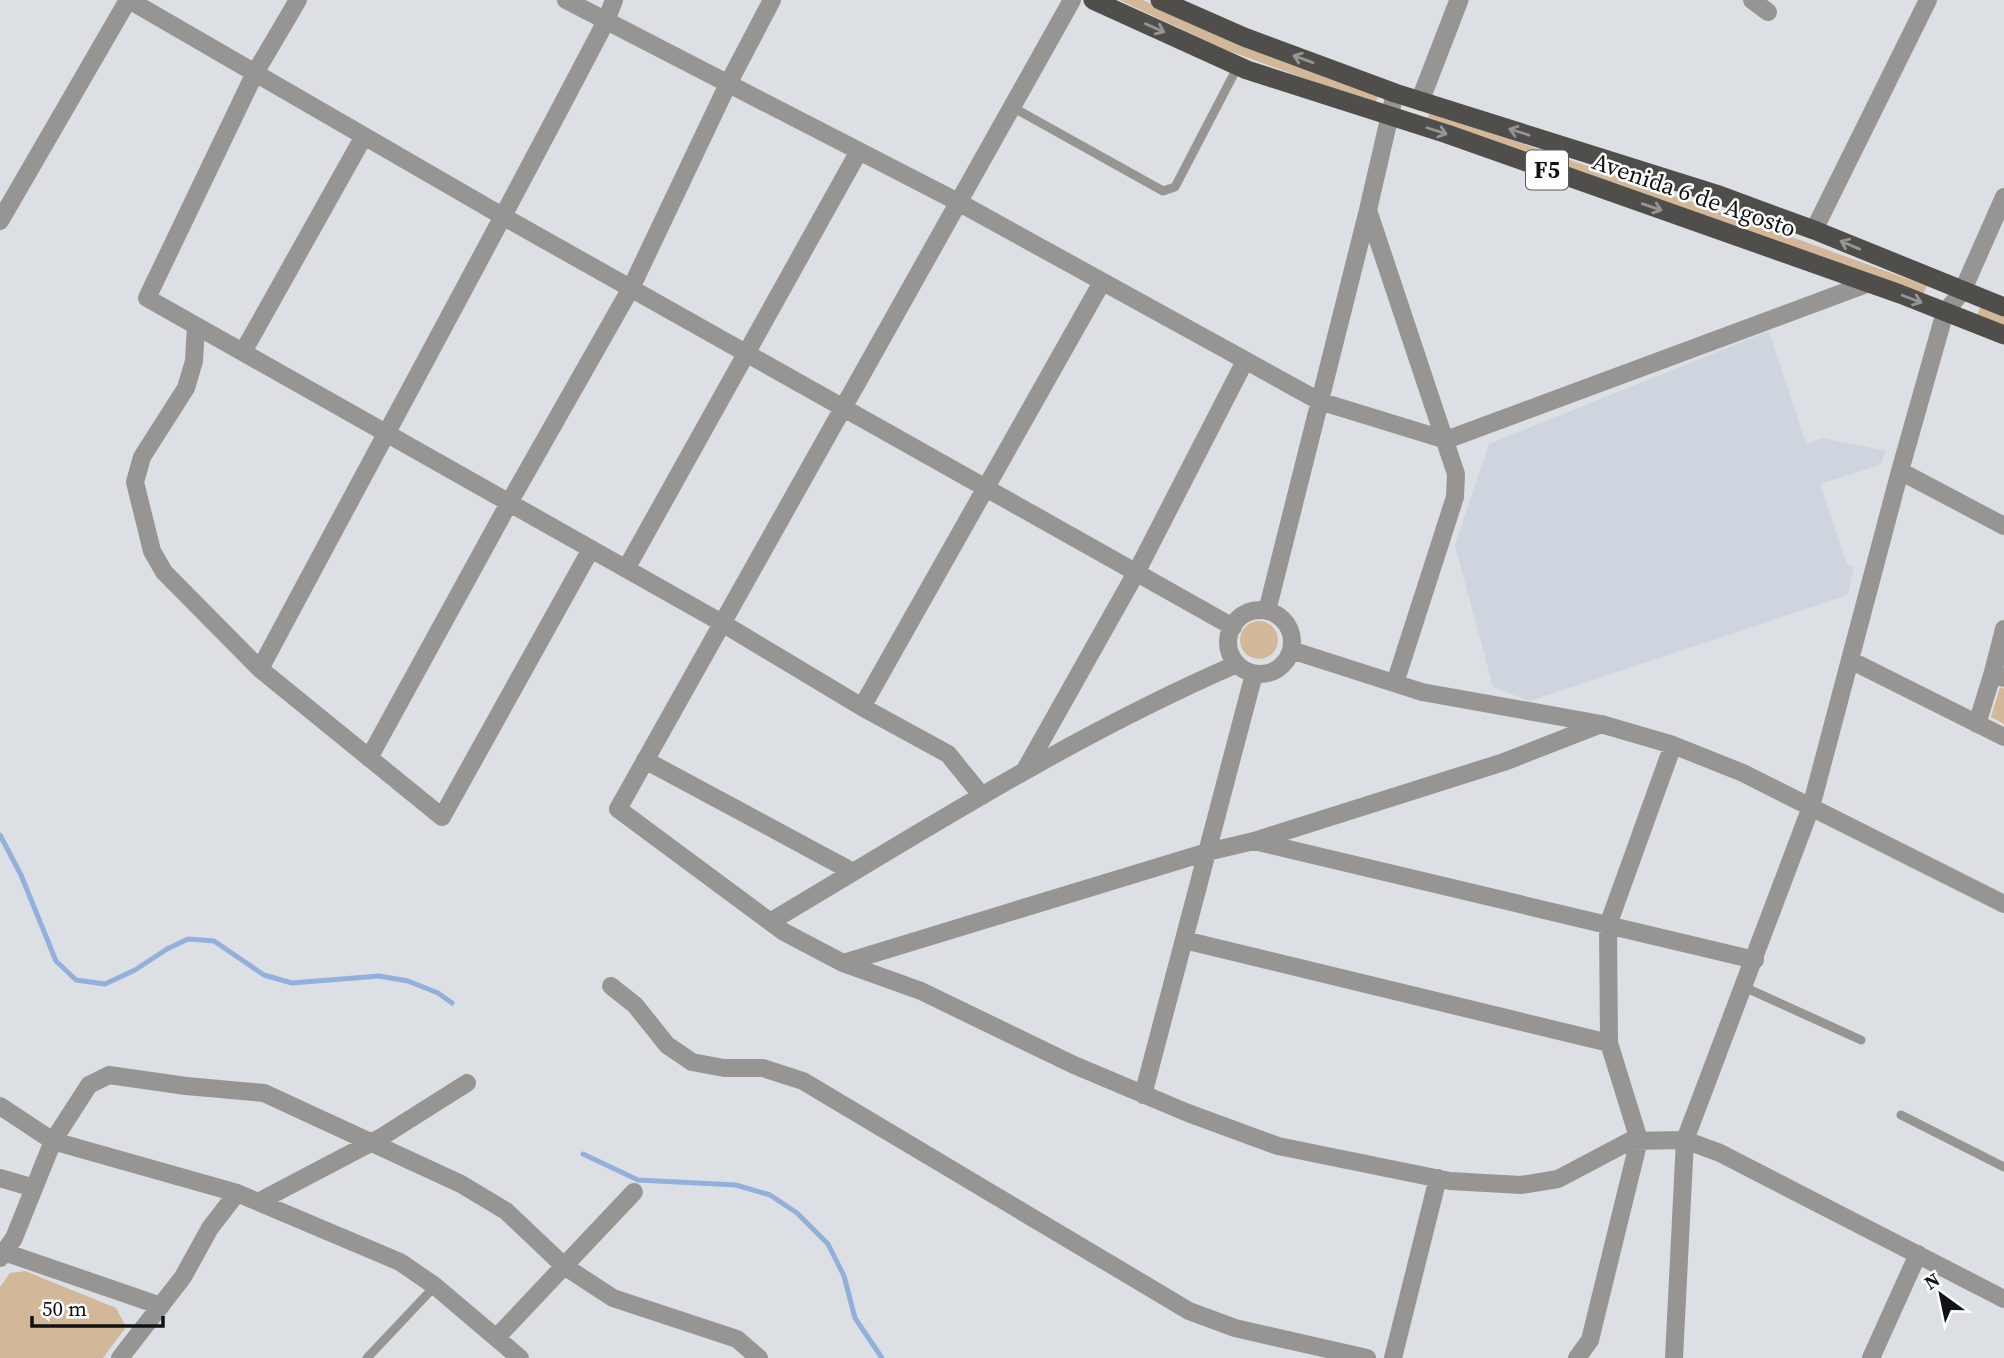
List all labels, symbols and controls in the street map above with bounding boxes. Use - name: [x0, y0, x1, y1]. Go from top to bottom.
- one-way arrow: [1144, 22, 1165, 35]
- one-way arrow: [1293, 52, 1315, 64]
- one-way arrow: [1508, 125, 1530, 137]
- one-way arrow: [1426, 126, 1448, 138]
- street label: Avenida 6 de Agosto: [1588, 144, 1800, 245]
- road number: F5: [1526, 150, 1568, 190]
- one-way arrow: [1640, 201, 1662, 214]
- one-way arrow: [1840, 237, 1861, 250]
- one-way arrow: [1901, 294, 1923, 307]
- north arrow: [1906, 1260, 1976, 1330]
- text: N: [1919, 1266, 1945, 1295]
- scale bar: [32, 1284, 163, 1328]
- text: 50 m: [42, 1294, 87, 1323]

